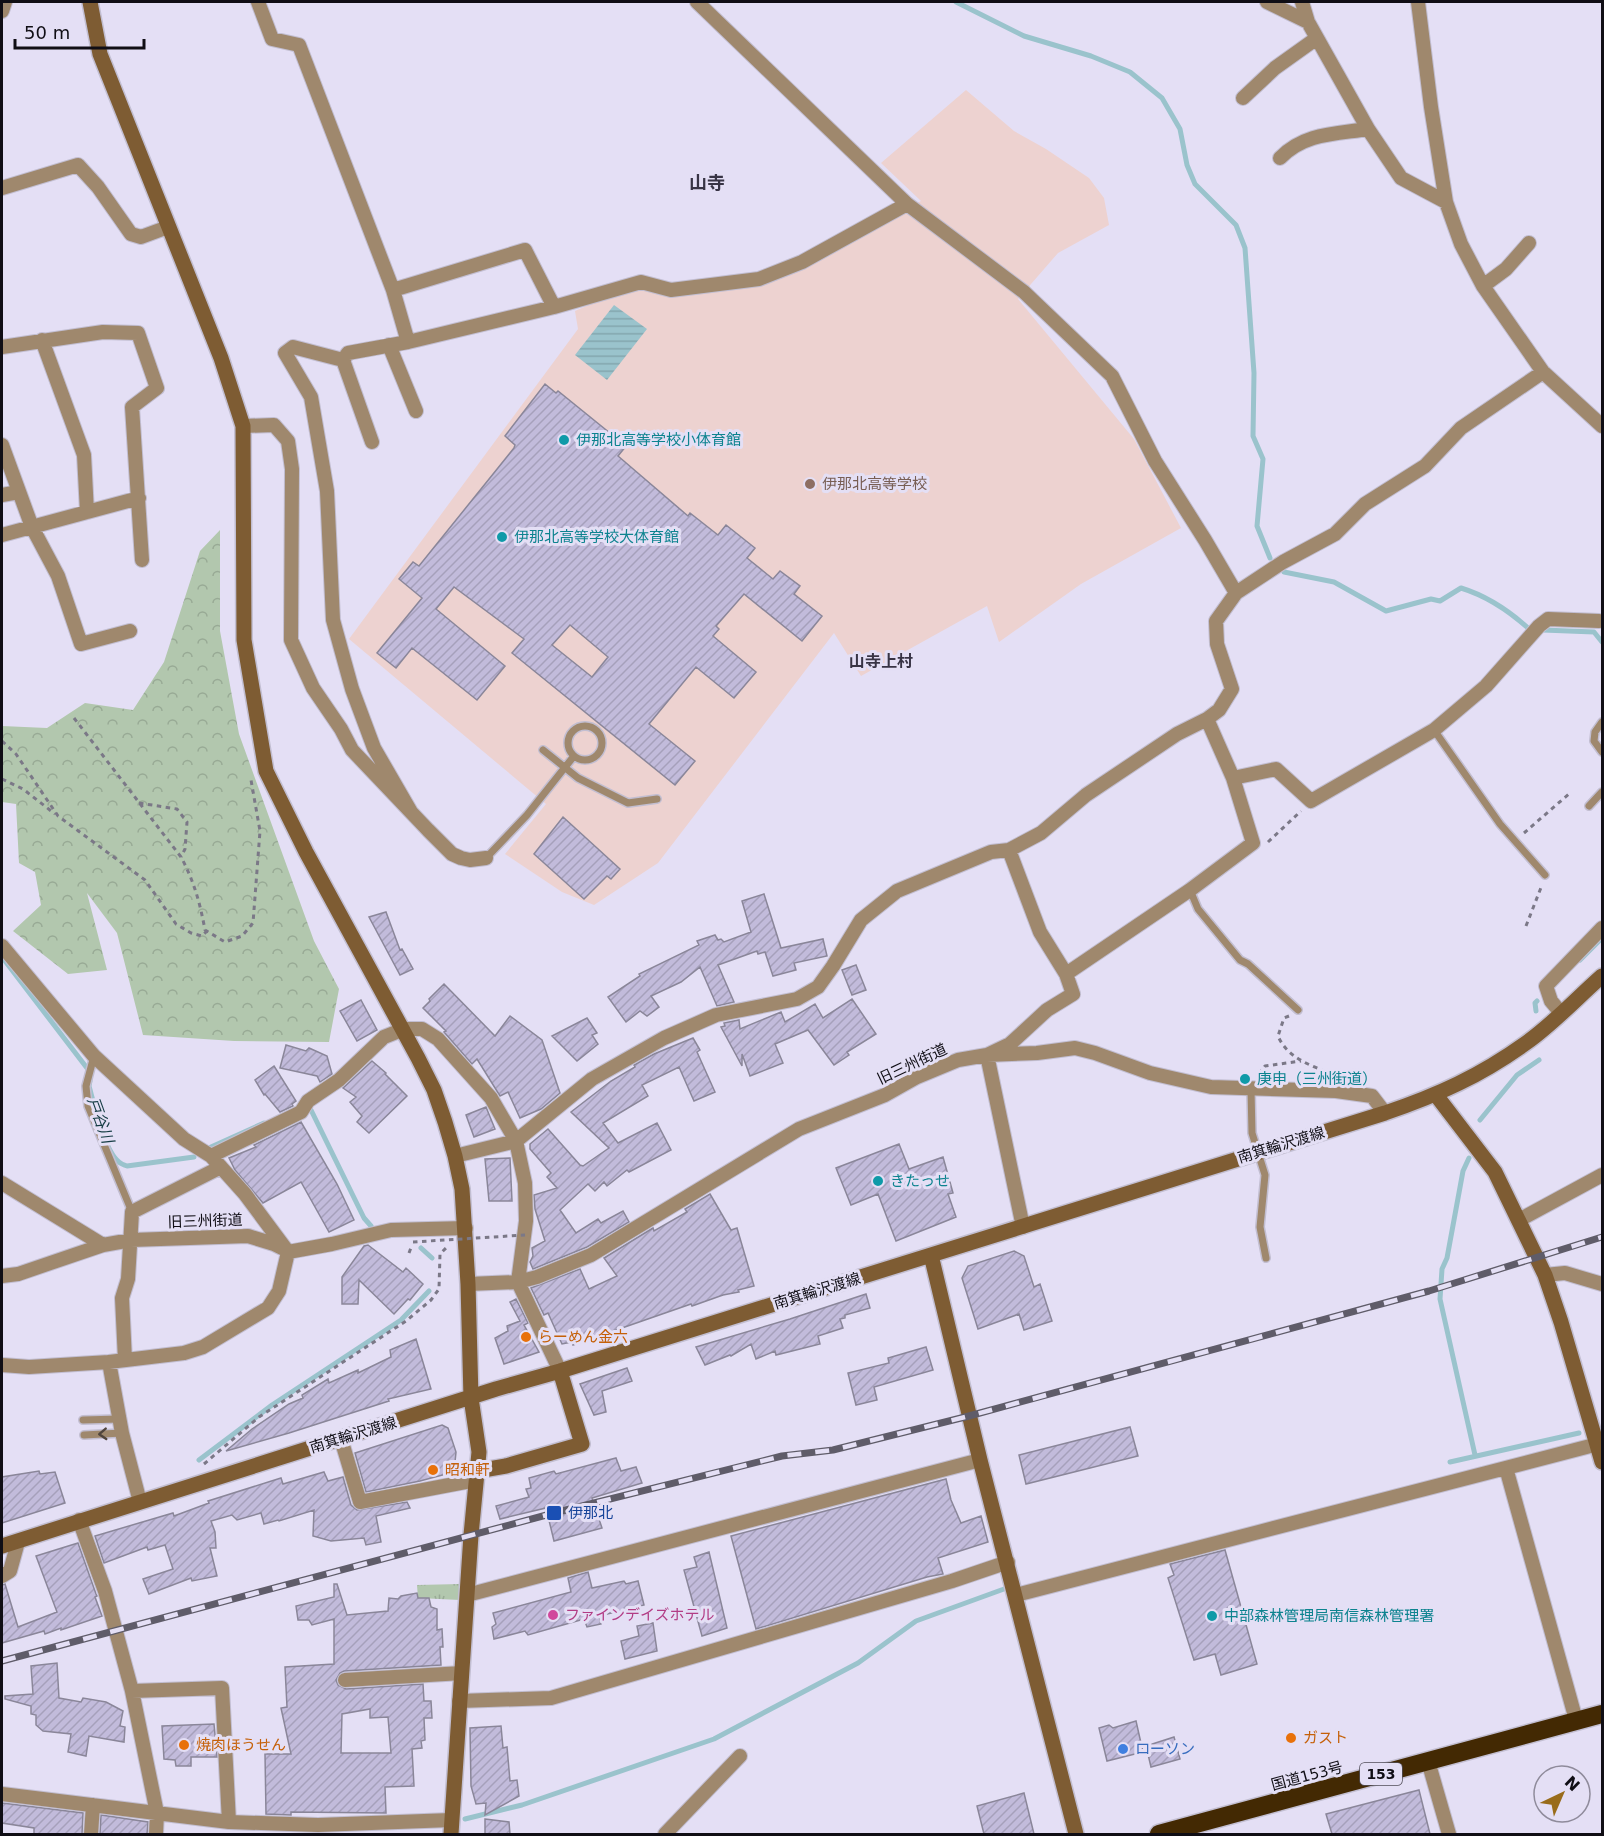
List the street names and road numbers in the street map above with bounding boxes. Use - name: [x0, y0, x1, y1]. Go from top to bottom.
- street label: 旧三州街道: [874, 1040, 950, 1088]
- street label: 南箕輪沢渡線: [1235, 1123, 1327, 1167]
- street label: 旧三州街道: [167, 1211, 243, 1231]
- street label: 南箕輪沢渡線: [771, 1269, 863, 1313]
- street label: 南箕輪沢渡線: [307, 1413, 399, 1457]
- street label: 国道153号: [1269, 1758, 1345, 1794]
- road number: 153: [1360, 1763, 1402, 1785]

